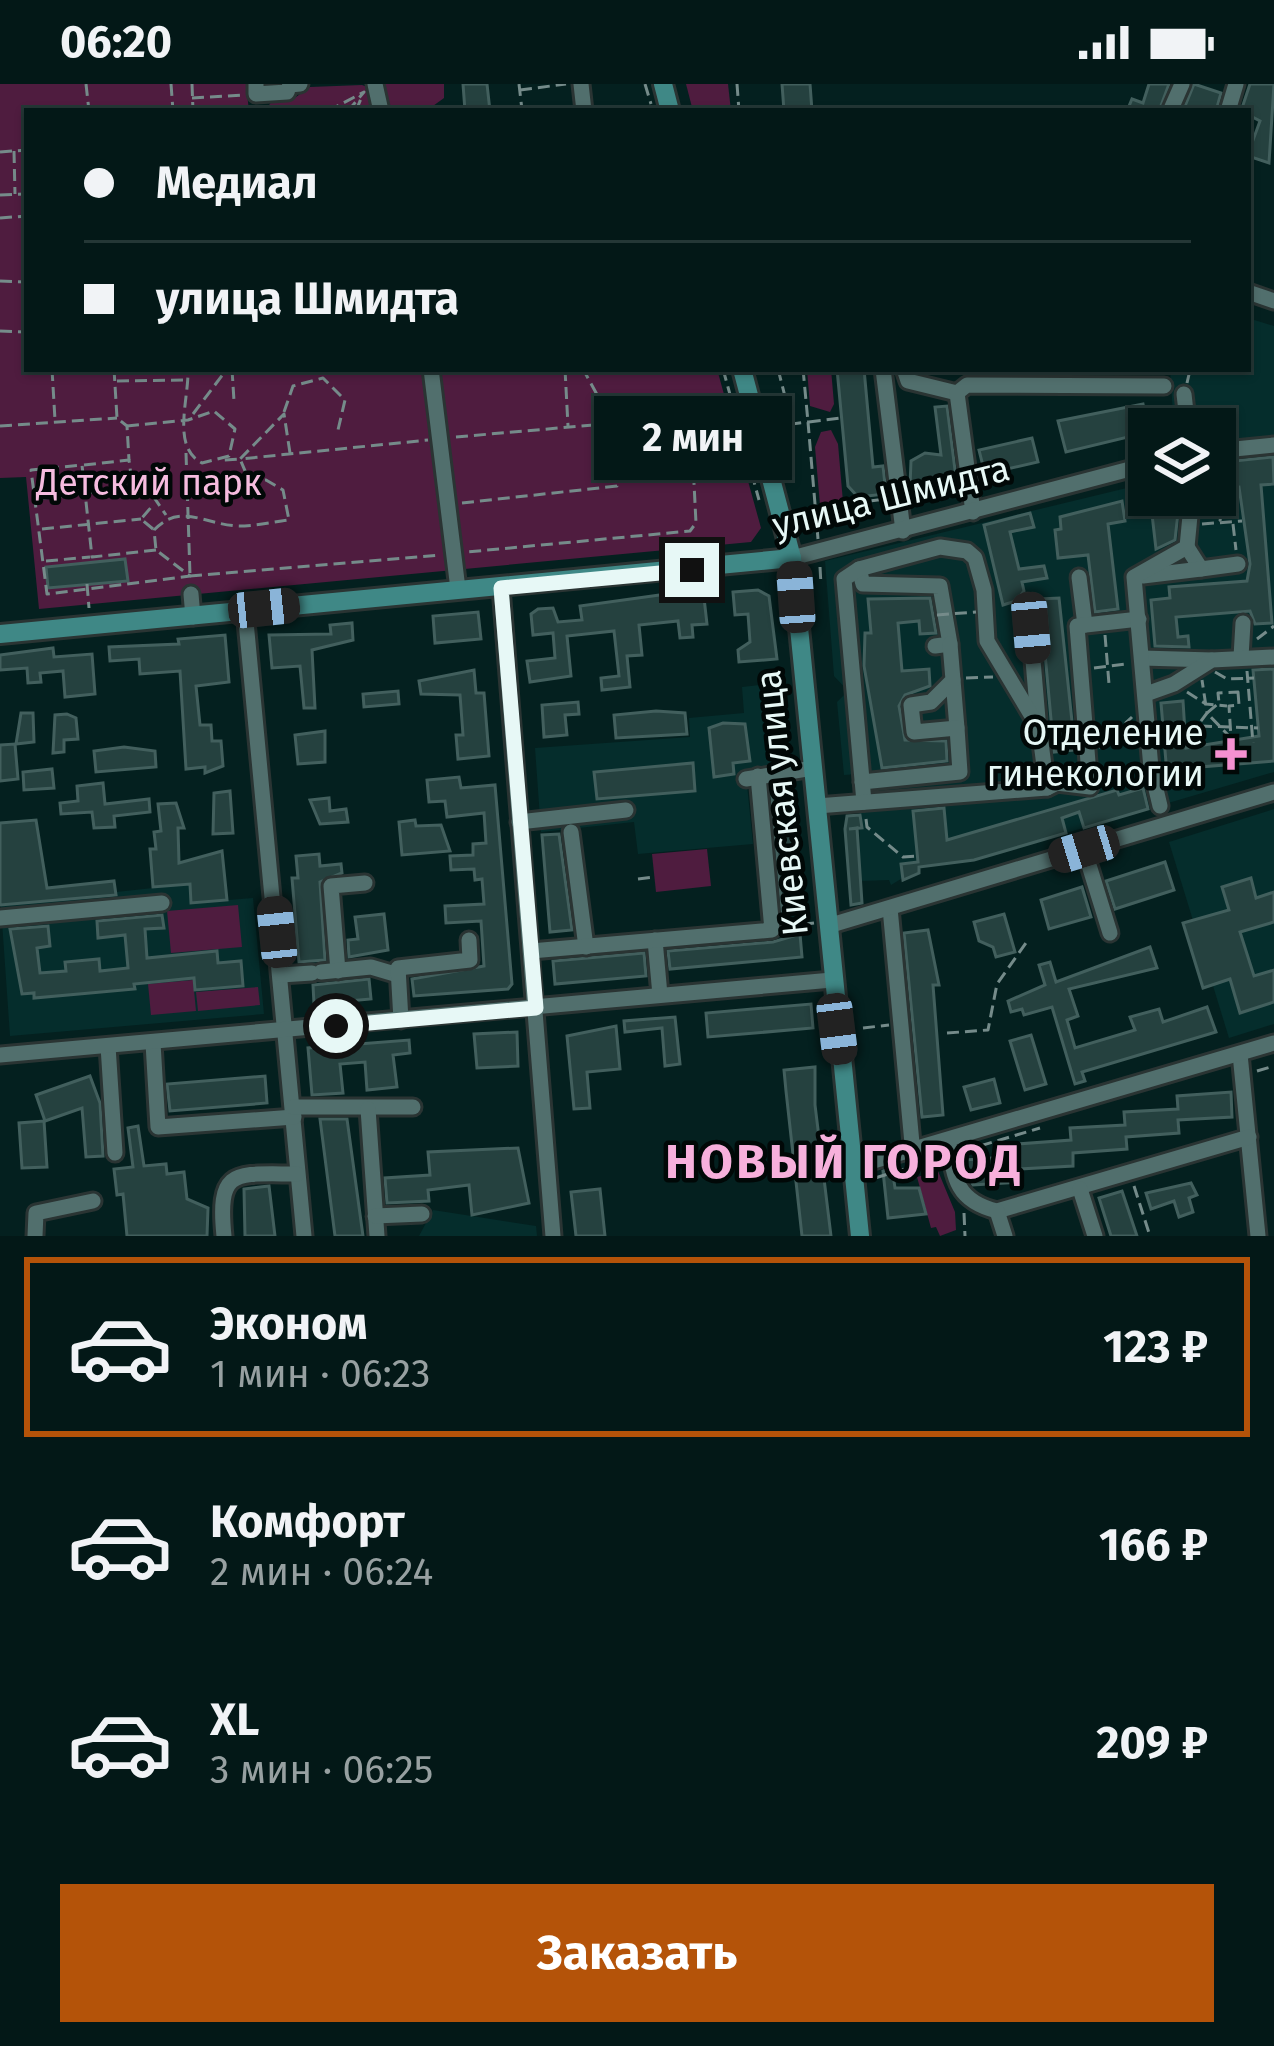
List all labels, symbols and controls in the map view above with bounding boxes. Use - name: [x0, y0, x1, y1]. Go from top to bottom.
- text: 06:20: [60, 15, 172, 69]
- text: Медиал: [156, 156, 318, 210]
- text: улица Шмидта: [156, 272, 459, 326]
- callout: 2 мин: [593, 396, 791, 480]
- map controls: [1128, 408, 1236, 516]
- button: layers: [1128, 408, 1236, 516]
- text: 2 мин: [642, 415, 744, 461]
- street label: улица Шмидта: [768, 446, 1014, 548]
- park label: Детский парк: [35, 461, 262, 505]
- route end: [665, 543, 719, 597]
- car: [776, 560, 816, 634]
- car: [226, 586, 302, 630]
- car: [1010, 591, 1052, 665]
- street label: Киевская улица: [746, 668, 818, 938]
- place label: Отделение гинекологии: [987, 711, 1204, 796]
- marker: Отделение гинекологии: [1215, 738, 1247, 770]
- car: [1044, 821, 1124, 877]
- car: [255, 894, 299, 970]
- car: [815, 991, 859, 1067]
- route start: [309, 999, 363, 1053]
- district label: НОВЫЙ ГОРОД: [665, 1133, 1023, 1191]
- icon: car: [66, 1293, 174, 1401]
- text: Эконом: [210, 1297, 368, 1351]
- text: 123 ₽: [1103, 1320, 1208, 1374]
- text: 1 мин · 06:23: [210, 1351, 430, 1397]
- icon: car: [66, 1491, 174, 1599]
- text: Комфорт: [210, 1495, 405, 1549]
- text: 166 ₽: [1099, 1518, 1208, 1572]
- text: 2 мин · 06:24: [210, 1549, 433, 1595]
- icon: car: [66, 1689, 174, 1797]
- text: XL: [210, 1693, 259, 1747]
- text: 209 ₽: [1096, 1716, 1208, 1770]
- text: 3 мин · 06:25: [210, 1747, 433, 1793]
- button: Заказать: [60, 1884, 1214, 2022]

